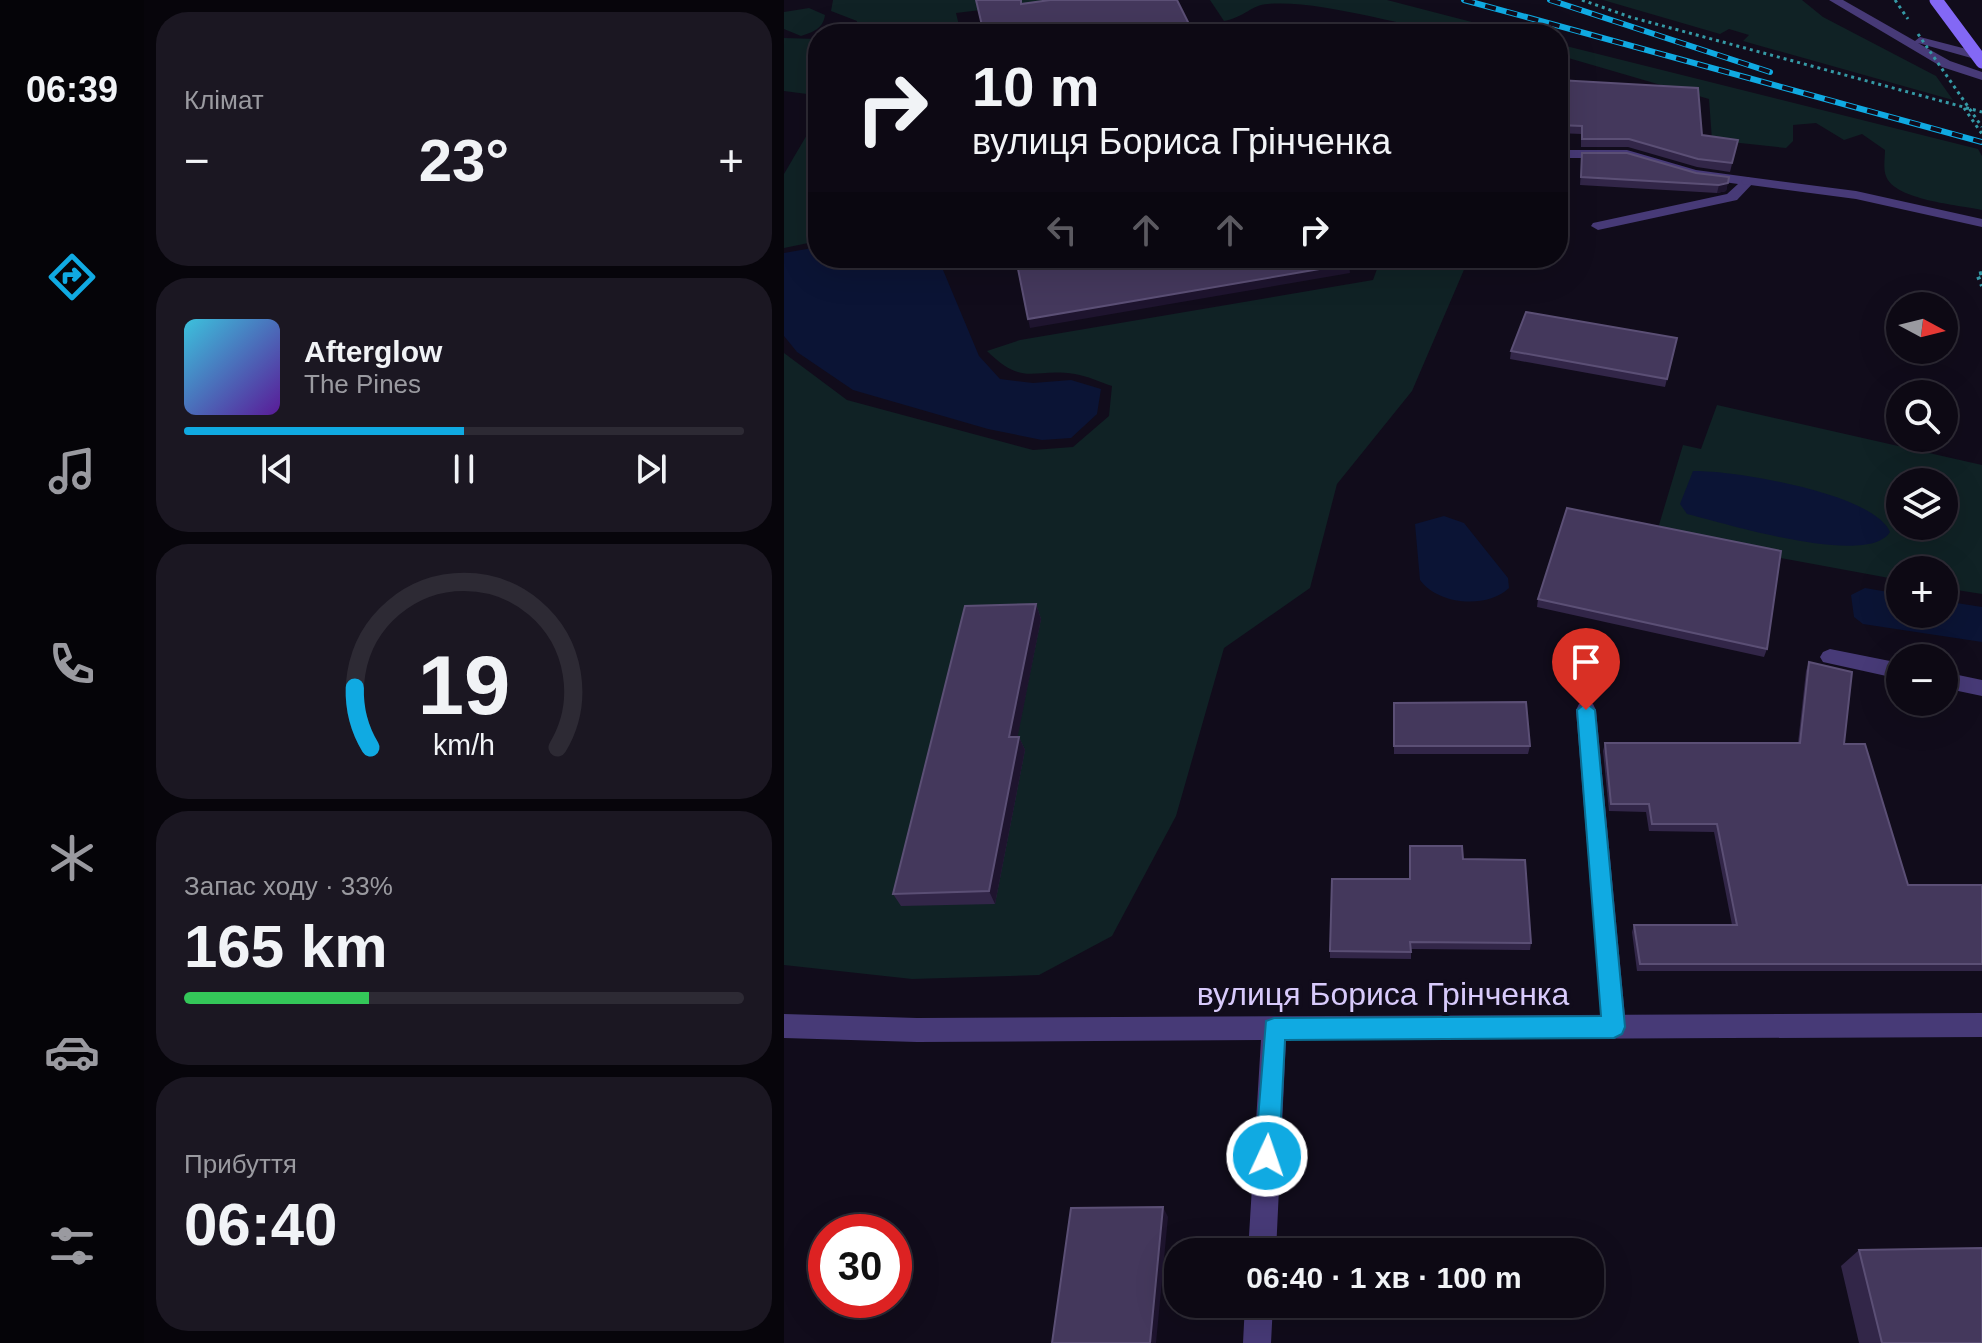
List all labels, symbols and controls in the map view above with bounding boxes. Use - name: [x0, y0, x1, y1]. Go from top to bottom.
- text: 10 m: [972, 55, 1100, 118]
- icon: right: [840, 56, 944, 160]
- text: 06:39: [26, 69, 118, 110]
- text: Клімат: [184, 85, 264, 115]
- text: вулиця Бориса Грінченка: [972, 121, 1391, 162]
- text: 23°: [419, 127, 509, 194]
- text: −: [184, 136, 210, 185]
- text: +: [718, 136, 744, 185]
- icon: left: [1040, 208, 1084, 252]
- icon: ahead: [1124, 208, 1168, 252]
- icon: ahead: [1208, 208, 1252, 252]
- icon: right: [1292, 208, 1336, 252]
- icon: directions: [44, 249, 100, 305]
- north arrow: [1886, 292, 1958, 364]
- map controls: [1886, 292, 1958, 716]
- text: Afterglow: [304, 335, 442, 368]
- text: The Pines: [304, 369, 421, 399]
- button: search: [1886, 380, 1958, 452]
- icon: music: [44, 443, 100, 499]
- icon: previous: [255, 447, 299, 491]
- icon: pause: [442, 447, 486, 491]
- icon: next: [629, 447, 673, 491]
- button: layers: [1886, 468, 1958, 540]
- button: +: [1886, 556, 1958, 628]
- pin: [1552, 628, 1620, 710]
- icon: phone: [44, 636, 100, 692]
- text: 19: [418, 638, 510, 731]
- icon: arrive: [1564, 640, 1608, 684]
- button: −: [1886, 644, 1958, 716]
- text: km/h: [433, 729, 495, 761]
- icon: climate: [44, 830, 100, 886]
- text: Запас ходу · 33%: [184, 871, 393, 901]
- text: 165 km: [184, 913, 388, 980]
- street label: вулиця Бориса Грінченка: [1197, 976, 1570, 1012]
- icon: car: [44, 1024, 100, 1080]
- position arrow: [1225, 1114, 1309, 1198]
- text: Прибуття: [184, 1149, 297, 1179]
- text: 06:40: [184, 1191, 337, 1258]
- speed limit sign: 30: [808, 1214, 912, 1318]
- icon: filters: [44, 1218, 100, 1274]
- text: 06:40 · 1 хв · 100 m: [1246, 1261, 1522, 1294]

